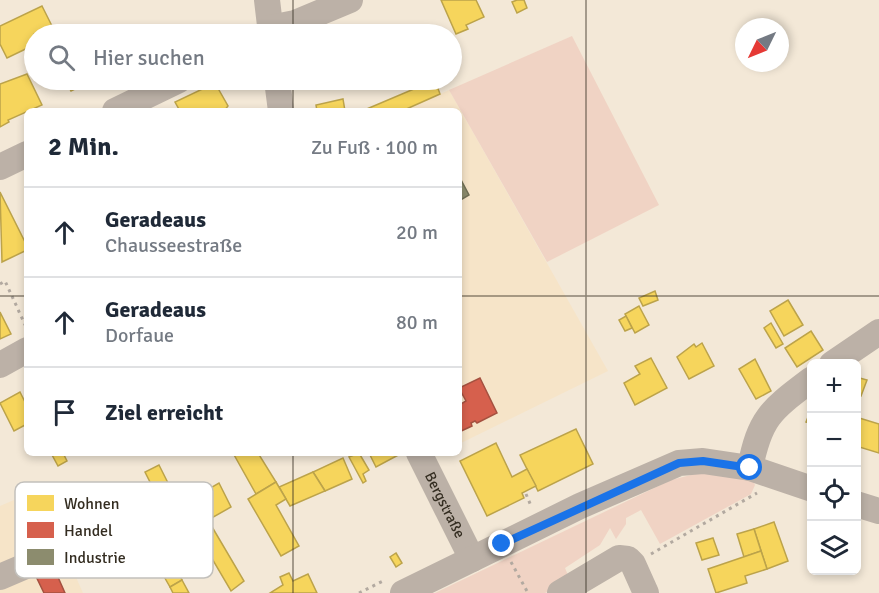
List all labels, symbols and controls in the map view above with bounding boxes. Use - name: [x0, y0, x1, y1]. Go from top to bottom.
- north arrow: [735, 18, 789, 72]
- search box: [24, 24, 462, 90]
- icon: search: [45, 41, 78, 74]
- text: Hier suchen: [93, 44, 205, 71]
- text: 2 Min.: [48, 131, 119, 163]
- text: Zu Fuß · 100 m: [311, 135, 438, 160]
- text: Geradeaus: [105, 206, 206, 233]
- icon: ahead: [48, 216, 81, 249]
- text: 20 m: [396, 220, 438, 245]
- text: Chausseestraße: [105, 233, 242, 258]
- text: Geradeaus: [105, 296, 206, 323]
- icon: ahead: [48, 306, 81, 339]
- text: 80 m: [396, 310, 438, 335]
- text: Dorfaue: [105, 323, 174, 348]
- map controls: [807, 359, 861, 575]
- button: +: [807, 359, 861, 413]
- icon: arrive: [48, 396, 81, 429]
- text: Ziel erreicht: [105, 399, 223, 426]
- button: −: [807, 413, 861, 467]
- route start: [736, 454, 762, 480]
- button: locate: [807, 467, 861, 521]
- street label: Bergstraße: [421, 469, 469, 541]
- legend: [15, 482, 213, 578]
- text: Wohnen: [64, 494, 119, 514]
- text: Handel: [64, 521, 113, 541]
- button: layers: [807, 521, 861, 575]
- route end: [488, 530, 514, 556]
- text: Industrie: [64, 548, 126, 568]

